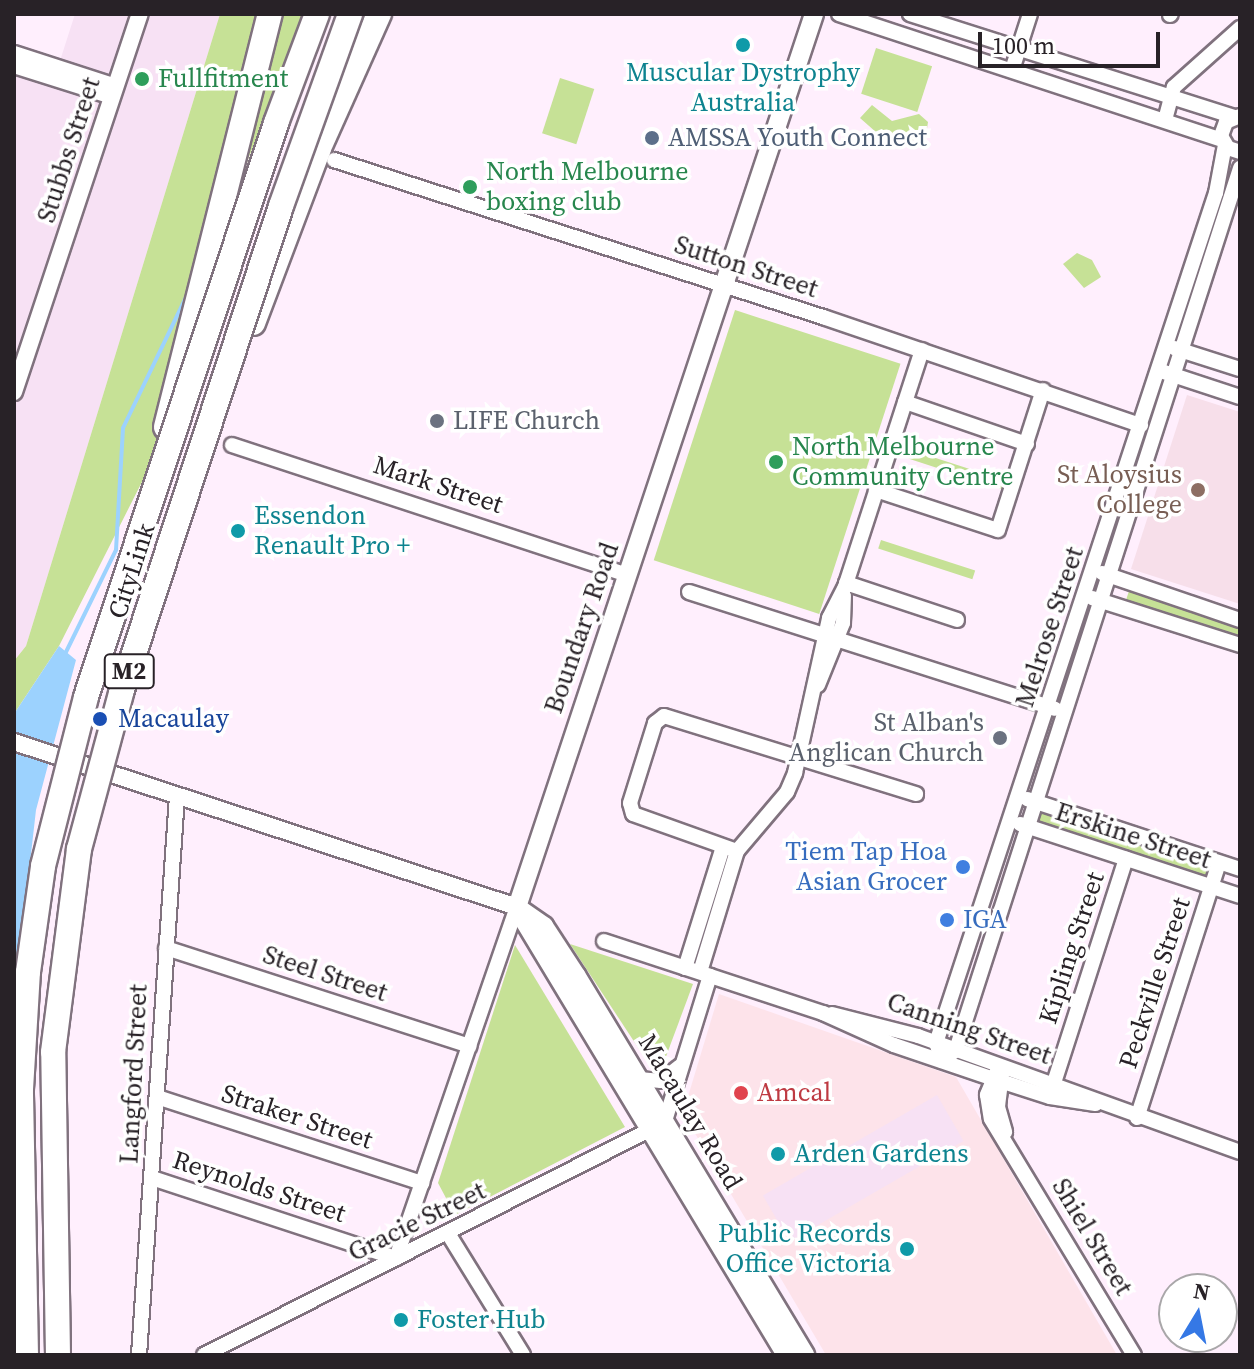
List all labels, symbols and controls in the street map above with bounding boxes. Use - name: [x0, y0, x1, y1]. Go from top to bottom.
- scale bar: [982, 16, 1164, 66]
- text: 100 m: [992, 29, 1055, 62]
- marker: Muscular Dystrophy Australia: [734, 36, 752, 54]
- place label: Muscular Dystrophy Australia: [626, 57, 860, 118]
- place label: Fullfitment: [158, 63, 288, 95]
- marker: Fullfitment: [133, 70, 151, 88]
- street label: Stubbs Street: [31, 73, 107, 227]
- place label: AMSSA Youth Connect: [668, 122, 928, 154]
- marker: AMSSA Youth Connect: [643, 129, 661, 147]
- place label: North Melbourne boxing club: [486, 156, 689, 218]
- marker: North Melbourne boxing club: [461, 178, 479, 196]
- street label: Sutton Street: [670, 229, 822, 305]
- place label: LIFE Church: [453, 405, 600, 437]
- marker: LIFE Church: [428, 412, 446, 430]
- place label: North Melbourne Community Centre: [792, 431, 1014, 492]
- street label: Mark Street: [369, 449, 507, 521]
- marker: North Melbourne Community Centre: [767, 453, 785, 471]
- place label: St Aloysius College: [1057, 459, 1182, 520]
- marker: St Aloysius College: [1189, 481, 1207, 499]
- place label: Essendon Renault Pro +: [254, 500, 410, 562]
- street label: CityLink: [102, 519, 162, 623]
- marker: Essendon Renault Pro +: [229, 522, 247, 540]
- street label: Boundary Road: [538, 539, 626, 717]
- street label: Melrose Street: [1009, 543, 1091, 711]
- road number: M2: [103, 651, 155, 691]
- place label: Macaulay: [118, 703, 229, 735]
- place label: St Alban's Anglican Church: [789, 707, 984, 768]
- marker: Macaulay: [89, 708, 111, 730]
- marker: St Alban's Anglican Church: [991, 729, 1009, 747]
- street label: Erskine Street: [1051, 796, 1215, 876]
- place label: Tiem Tap Hoa Asian Grocer: [785, 836, 947, 898]
- marker: Tiem Tap Hoa Asian Grocer: [954, 858, 972, 876]
- street label: Kipling Street: [1033, 868, 1111, 1028]
- street label: Peckville Street: [1113, 894, 1197, 1072]
- place label: IGA: [963, 904, 1007, 936]
- marker: IGA: [938, 911, 956, 929]
- street label: Steel Street: [259, 939, 391, 1009]
- street label: Langford Street: [114, 983, 154, 1165]
- street label: Canning Street: [883, 986, 1055, 1072]
- street label: Macaulay Road: [631, 1029, 749, 1195]
- place label: Amcal: [757, 1077, 831, 1109]
- street label: Straker Street: [218, 1078, 376, 1156]
- marker: Amcal: [732, 1084, 750, 1102]
- place label: Arden Gardens: [794, 1138, 968, 1170]
- street label: Reynolds Street: [169, 1144, 349, 1230]
- marker: Arden Gardens: [769, 1145, 787, 1163]
- street label: Shiel Street: [1045, 1173, 1139, 1301]
- street label: Gracie Street: [343, 1175, 491, 1269]
- place label: Public Records Office Victoria: [718, 1218, 891, 1280]
- marker: Public Records Office Victoria: [898, 1240, 916, 1258]
- north arrow: [1158, 1273, 1238, 1353]
- text: N: [1191, 1275, 1212, 1307]
- place label: Foster Hub: [417, 1304, 545, 1336]
- marker: Foster Hub: [392, 1311, 410, 1329]

